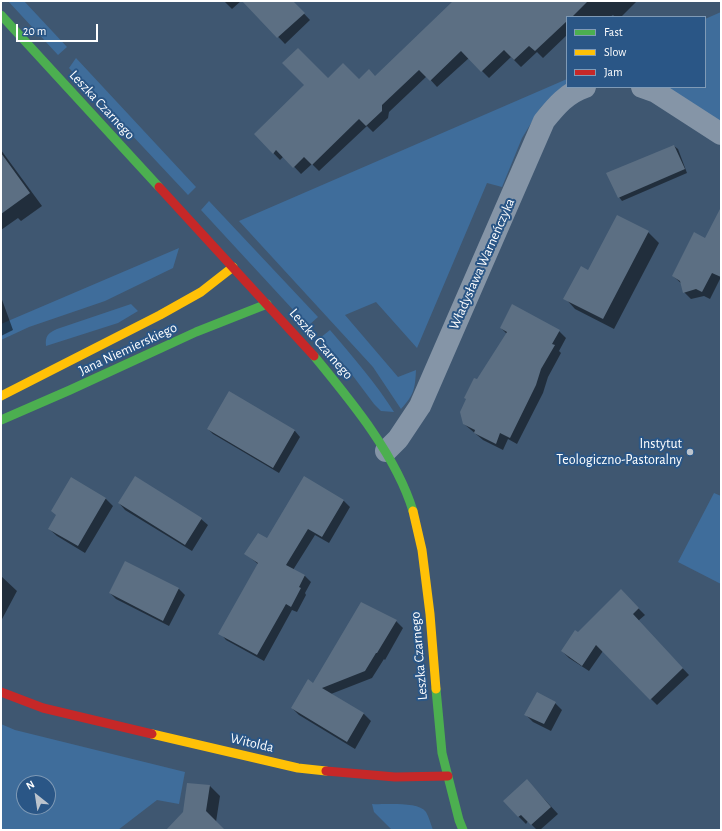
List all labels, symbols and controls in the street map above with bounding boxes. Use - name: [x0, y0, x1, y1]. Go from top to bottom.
- scale bar: [18, 16, 100, 42]
- legend: [566, 16, 706, 88]
- text: 20 m: [23, 25, 46, 37]
- text: Fast: [604, 26, 623, 38]
- text: Slow: [604, 46, 626, 58]
- text: Jam: [604, 66, 623, 78]
- street label: Leszka Czarnego: [66, 67, 138, 143]
- street label: Władysława Warneńczyka: [445, 196, 519, 332]
- street label: Leszka Czarnego: [286, 305, 356, 383]
- street label: Jana Niemierskiego: [76, 319, 180, 379]
- place label: Instytut Teologiczno-Pastoralny: [556, 436, 682, 468]
- marker: Instytut Teologiczno-Pastoralny: [685, 447, 695, 457]
- street label: Leszka Czarnego: [407, 611, 431, 701]
- street label: Witolda: [229, 730, 275, 756]
- north arrow: [16, 775, 56, 815]
- text: N: [24, 778, 36, 792]

